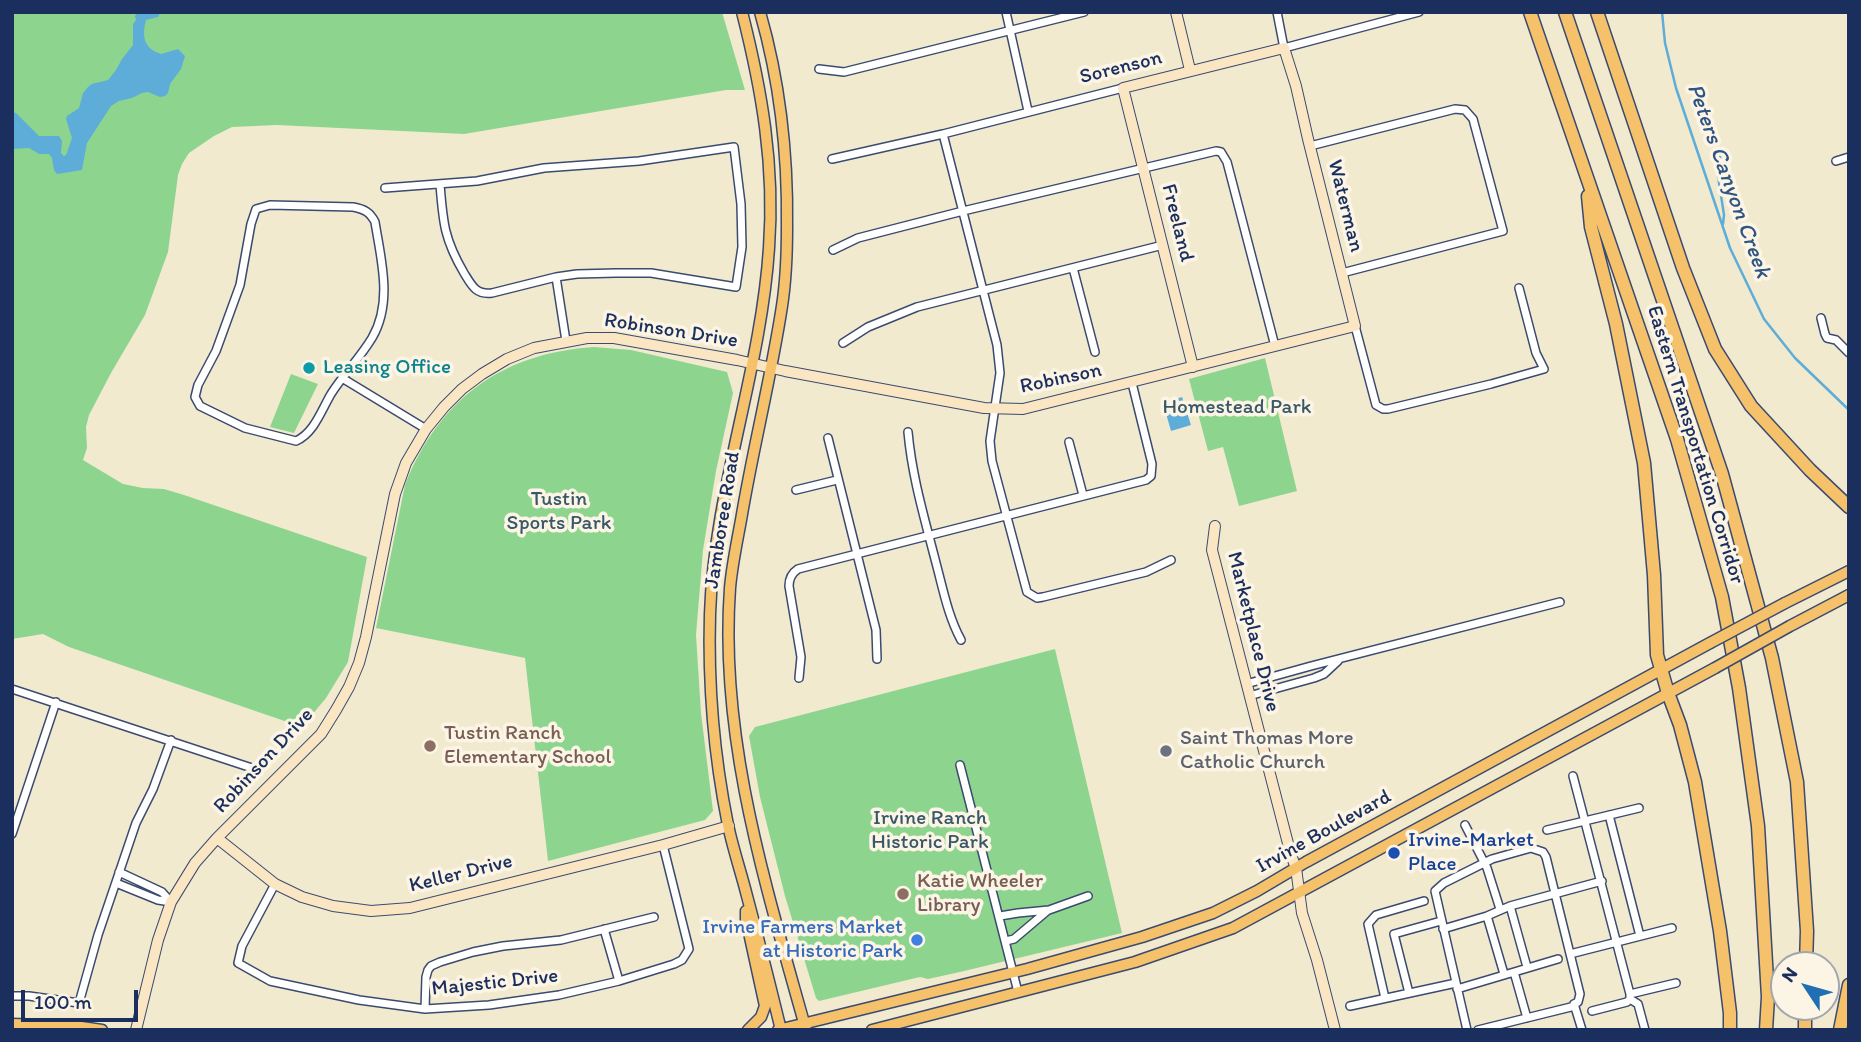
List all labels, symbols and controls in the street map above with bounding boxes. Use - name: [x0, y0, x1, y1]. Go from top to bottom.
- street label: Sorenson: [1077, 46, 1165, 90]
- water label: Peters Canyon Creek: [1680, 80, 1776, 282]
- street label: Waterman: [1321, 157, 1369, 255]
- street label: Freeland: [1155, 182, 1199, 264]
- street label: Eastern Transportation Corridor: [1641, 303, 1749, 587]
- street label: Robinson Drive: [602, 308, 740, 354]
- place label: Leasing Office: [323, 355, 451, 381]
- street label: Robinson: [1018, 358, 1104, 400]
- marker: Leasing Office: [301, 360, 317, 376]
- park label: Homestead Park: [1163, 395, 1311, 421]
- street label: Jamboree Road: [700, 450, 746, 590]
- park label: Tustin Sports Park: [507, 487, 611, 537]
- street label: Marketplace Drive: [1221, 549, 1285, 715]
- street label: Robinson Drive: [209, 703, 319, 819]
- place label: Tustin Ranch Elementary School: [444, 721, 611, 771]
- place label: Saint Thomas More Catholic Church: [1180, 726, 1353, 776]
- marker: Tustin Ranch Elementary School: [422, 738, 438, 754]
- marker: Saint Thomas More Catholic Church: [1158, 743, 1174, 759]
- street label: Irvine Boulevard: [1252, 785, 1396, 879]
- park label: Irvine Ranch Historic Park: [871, 806, 989, 856]
- place label: Irvine-Market Place: [1408, 828, 1534, 878]
- marker: Irvine-Market Place: [1386, 845, 1402, 861]
- street label: Keller Drive: [407, 849, 515, 899]
- place label: Katie Wheeler Library: [917, 869, 1043, 919]
- marker: Katie Wheeler Library: [895, 886, 911, 902]
- place label: Irvine Farmers Market at Historic Park: [702, 915, 903, 965]
- marker: Irvine Farmers Market at Historic Park: [909, 932, 925, 948]
- north arrow: [1770, 951, 1840, 1021]
- text: N: [1776, 963, 1802, 986]
- street label: Majestic Drive: [430, 964, 560, 1002]
- scale bar: [24, 976, 142, 1020]
- text: 100 m: [34, 989, 92, 1014]

